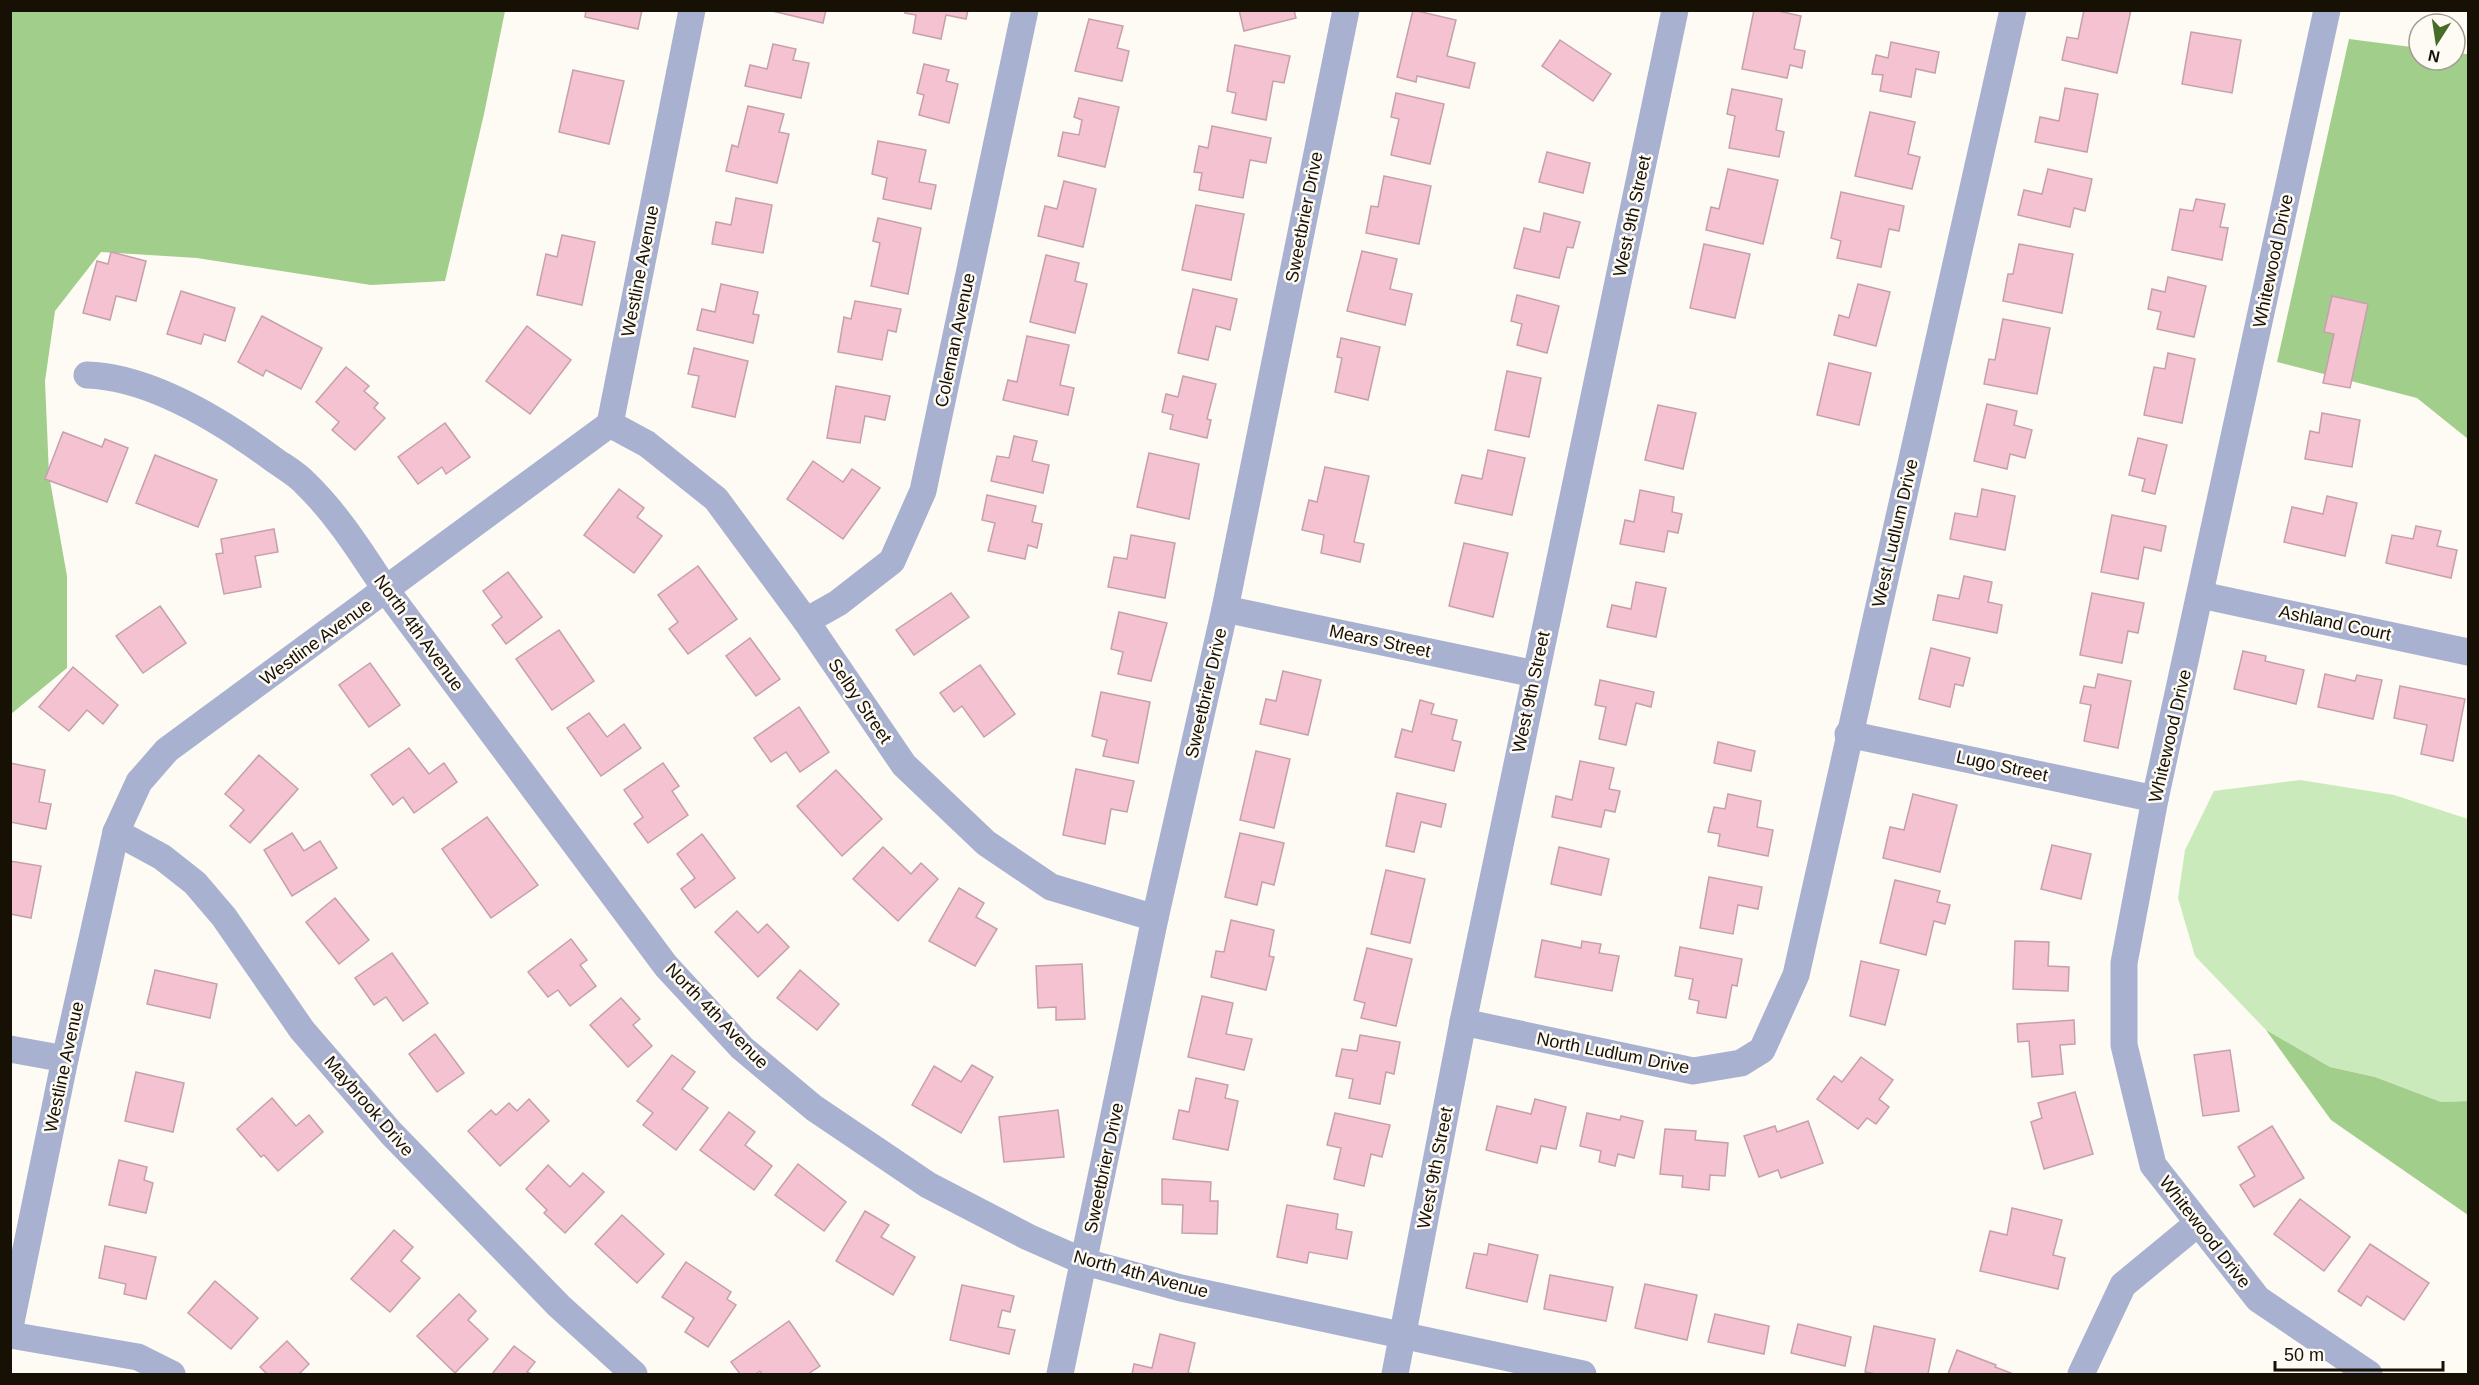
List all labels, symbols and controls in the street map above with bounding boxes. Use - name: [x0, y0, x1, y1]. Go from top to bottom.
- north arrow: [2407, 12, 2467, 72]
- text: N: [2427, 47, 2441, 66]
- street label: Sweetbrier Drive: [1281, 150, 1327, 284]
- street label: West 9th Street: [1609, 153, 1655, 279]
- street label: Whitewood Drive: [2249, 192, 2297, 330]
- street label: Westline Avenue: [617, 204, 663, 338]
- street label: Coleman Avenue: [931, 271, 979, 409]
- street label: West Ludlum Drive: [1868, 457, 1922, 609]
- street label: North 4th Avenue: [370, 571, 468, 695]
- street label: Westline Avenue: [256, 595, 376, 689]
- street label: Ashland Court: [2277, 601, 2393, 645]
- street label: Mears Street: [1328, 621, 1432, 661]
- street label: Sweetbrier Drive: [1181, 626, 1231, 760]
- street label: West 9th Street: [1508, 629, 1554, 755]
- street label: Selby Street: [824, 655, 896, 747]
- street label: Whitewood Drive: [2145, 667, 2195, 805]
- street label: Lugo Street: [1954, 747, 2050, 785]
- street label: North 4th Avenue: [662, 959, 772, 1073]
- street label: Westline Avenue: [40, 1000, 88, 1134]
- street label: North Ludlum Drive: [1535, 1028, 1691, 1078]
- street label: Maybrook Drive: [320, 1052, 418, 1160]
- street label: Sweetbrier Drive: [1080, 1101, 1128, 1235]
- street label: West 9th Street: [1413, 1105, 1457, 1231]
- street label: Whitewood Drive: [2155, 1172, 2255, 1292]
- street label: North 4th Avenue: [1071, 1246, 1211, 1302]
- scale bar: [2275, 1334, 2443, 1372]
- text: 50 m: [2284, 1345, 2324, 1365]

